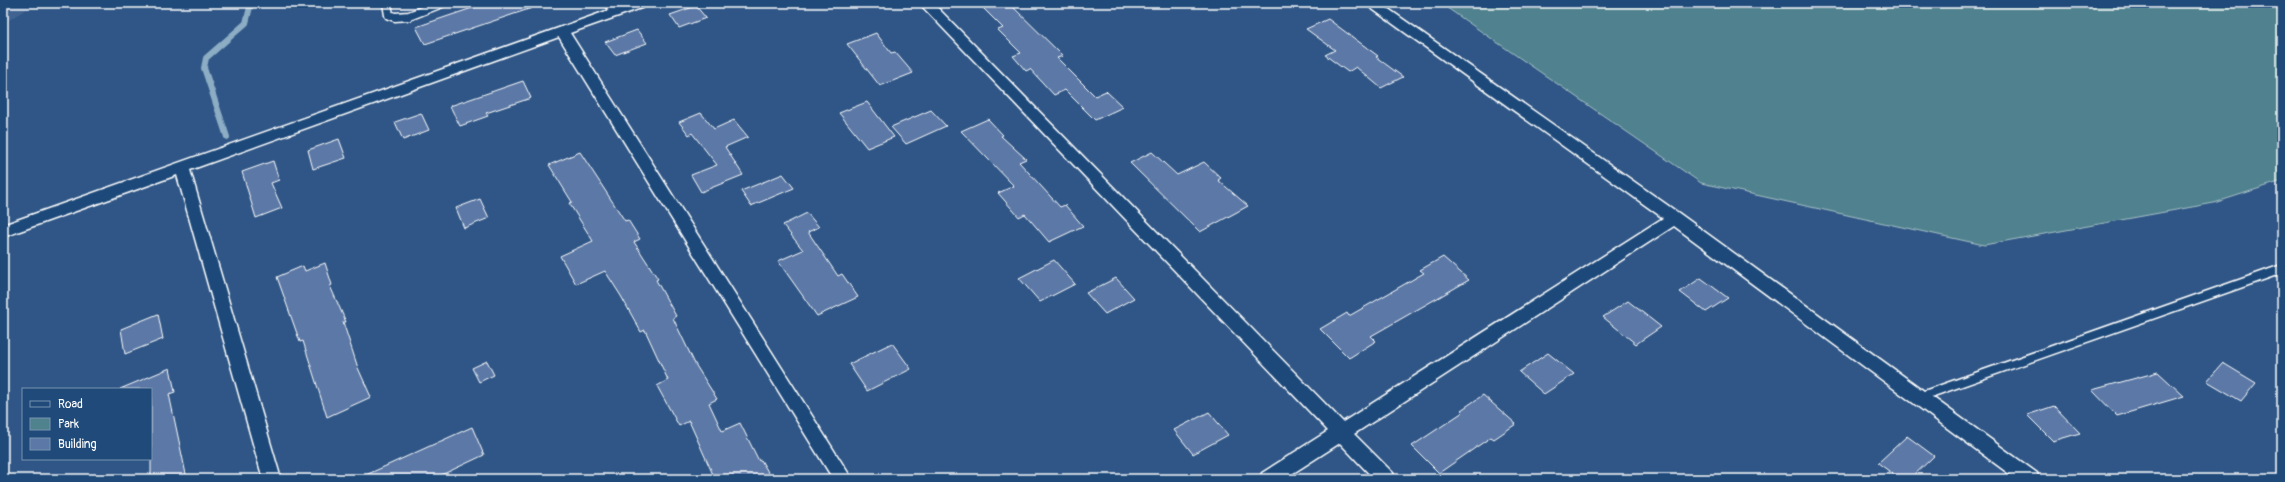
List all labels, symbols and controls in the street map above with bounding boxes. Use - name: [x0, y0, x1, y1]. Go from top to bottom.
- legend: [22, 388, 152, 460]
- text: Road: [58, 397, 83, 412]
- text: Park: [58, 417, 79, 432]
- text: Building: [58, 437, 97, 452]

